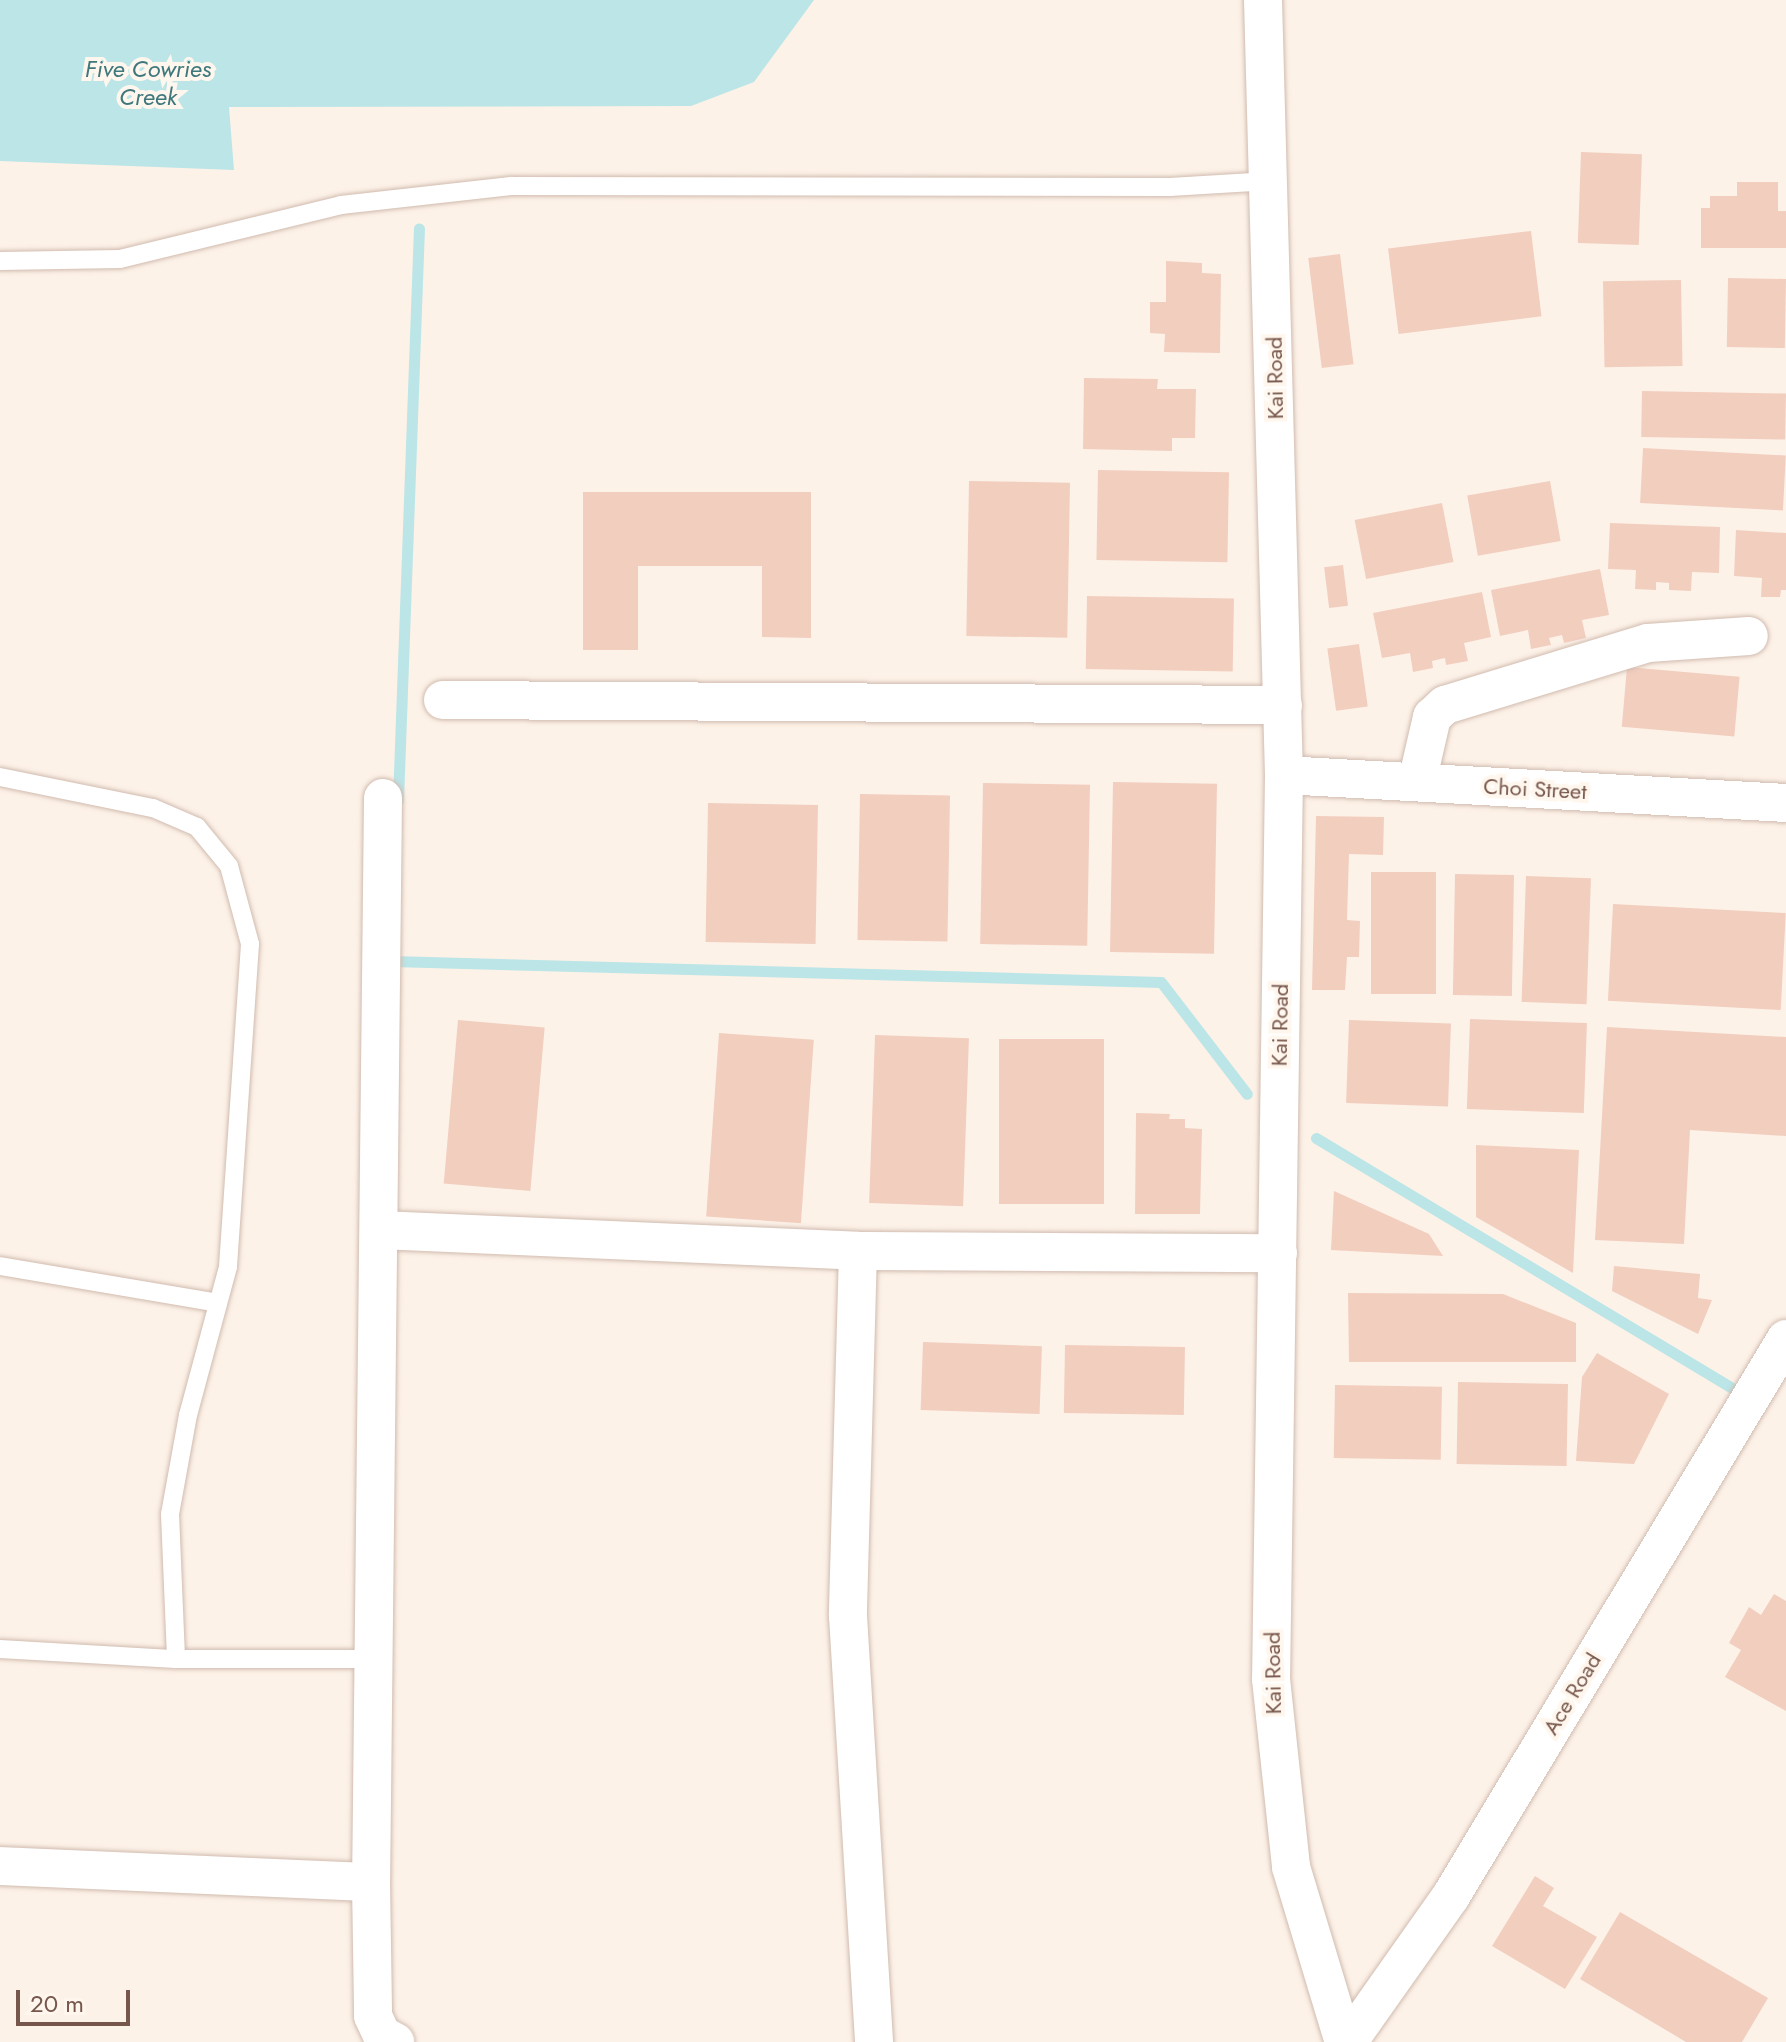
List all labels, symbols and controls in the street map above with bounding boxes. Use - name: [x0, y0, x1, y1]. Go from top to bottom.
- water label: Five Cowries Creek: [85, 55, 211, 111]
- street label: Kai Road: [1261, 336, 1289, 420]
- street label: Choi Street: [1483, 773, 1587, 805]
- street label: Kai Road: [1266, 983, 1294, 1067]
- street label: Kai Road: [1259, 1631, 1287, 1715]
- street label: Ace Road: [1537, 1648, 1607, 1740]
- scale bar: [20, 1974, 134, 2024]
- text: 20 m: [30, 1986, 84, 2021]

